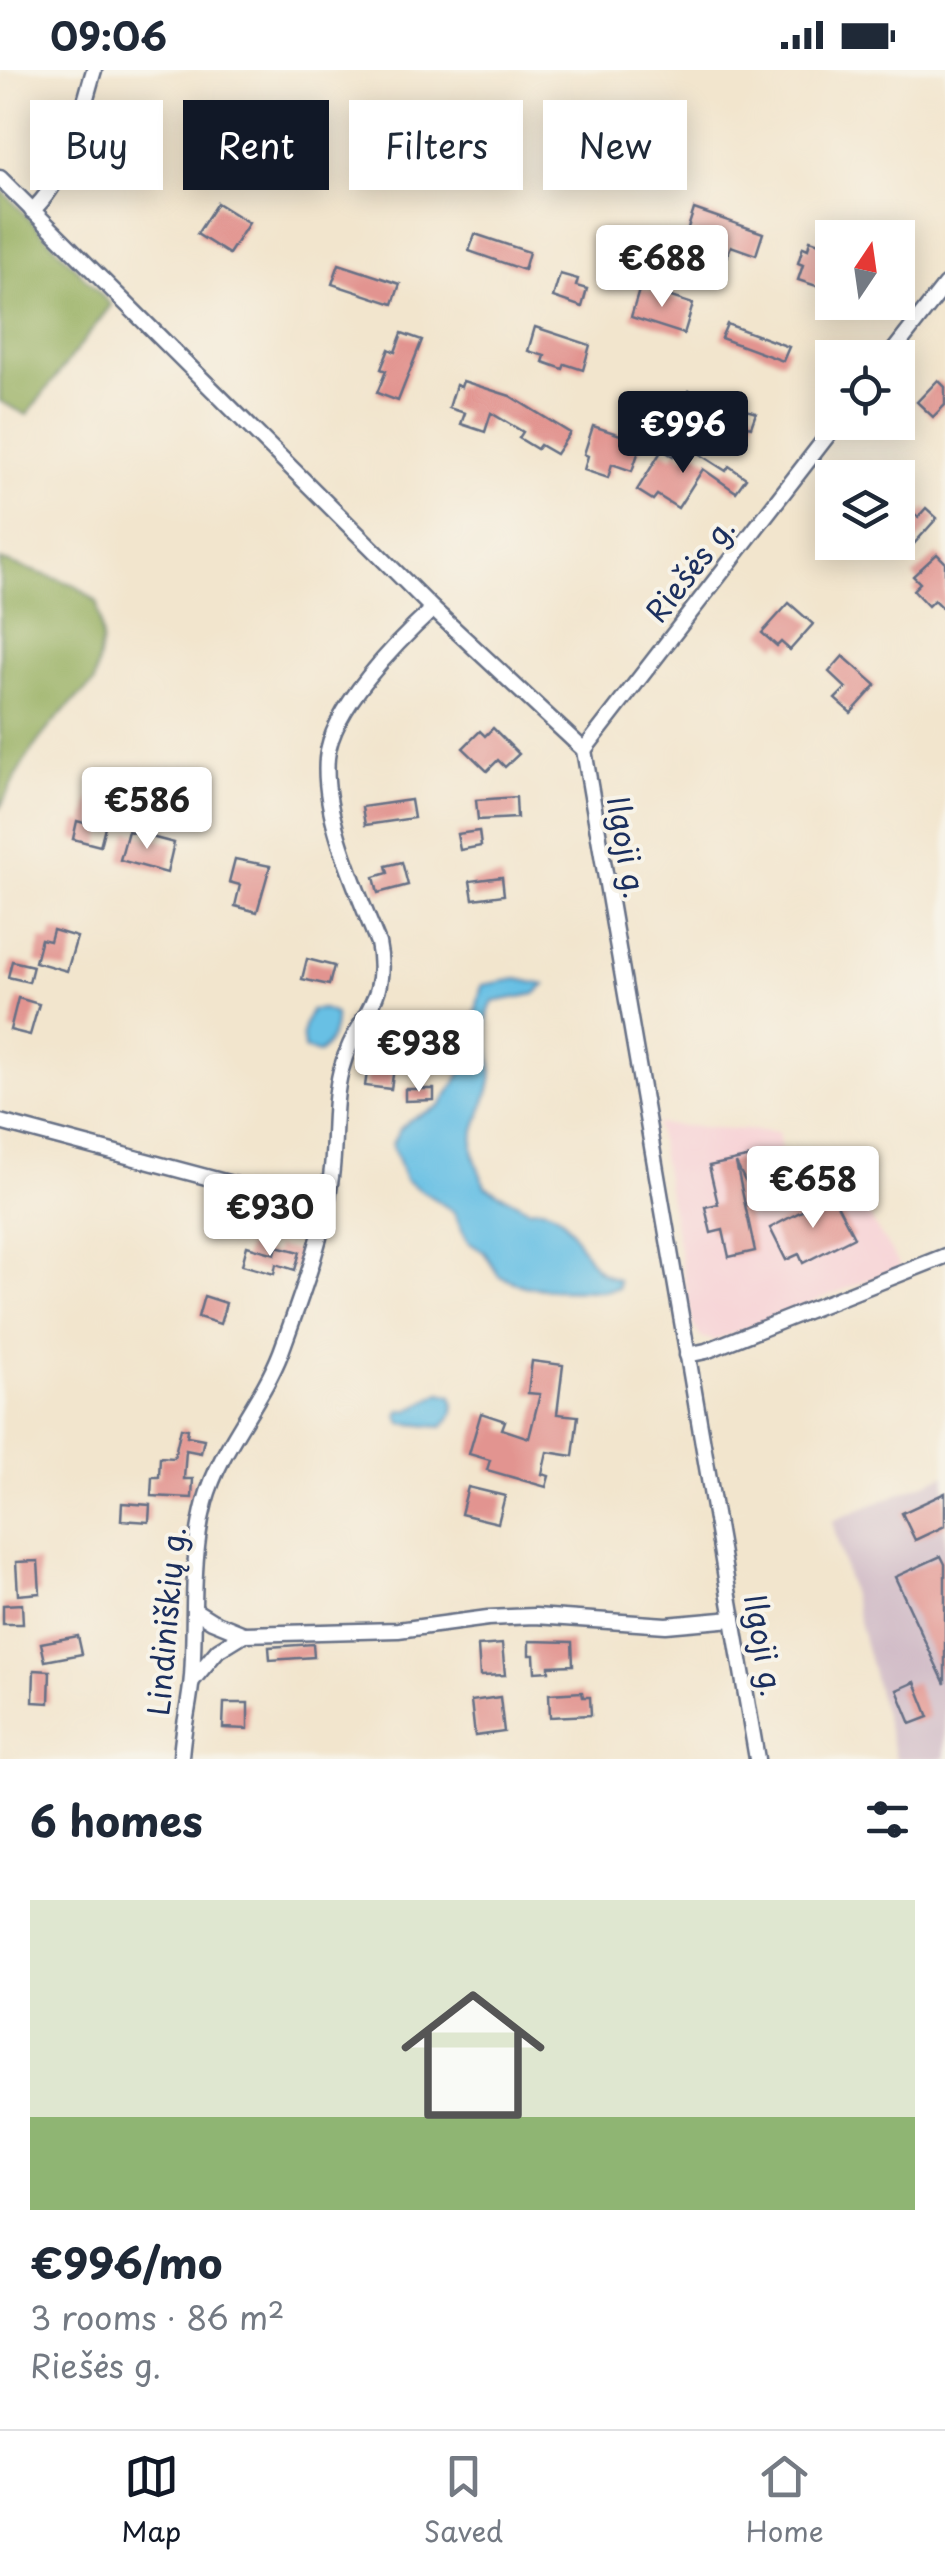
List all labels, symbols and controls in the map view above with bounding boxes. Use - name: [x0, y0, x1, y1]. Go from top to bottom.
- text: 09:06: [50, 7, 167, 64]
- chip: Buy: [30, 100, 163, 190]
- chip: Rent: [183, 100, 329, 190]
- chip: Filters: [349, 100, 523, 190]
- chip: New: [543, 100, 687, 190]
- north arrow: [815, 220, 915, 320]
- map controls: [815, 220, 915, 560]
- pin: €688: [603, 225, 721, 310]
- text: €688: [618, 233, 706, 281]
- button: locate: [815, 340, 915, 440]
- pin: €996: [624, 391, 742, 476]
- text: €996: [640, 399, 726, 447]
- button: layers: [815, 460, 915, 560]
- street label: Riešės g.: [633, 507, 745, 631]
- pin: €586: [88, 767, 206, 852]
- text: €586: [104, 775, 190, 823]
- street label: Ilgoji g.: [597, 792, 659, 902]
- pin: €938: [360, 1010, 478, 1095]
- text: €938: [377, 1018, 461, 1066]
- pin: €658: [754, 1146, 872, 1231]
- text: €658: [769, 1154, 857, 1202]
- pin: €930: [211, 1174, 329, 1259]
- text: €930: [226, 1182, 314, 1230]
- street label: Lindiniškių g.: [134, 1525, 196, 1717]
- street label: Ilgoji g.: [734, 1590, 796, 1700]
- text: 6 homes: [30, 1788, 203, 1851]
- icon: filters: [860, 1792, 915, 1847]
- icon: home: [383, 1965, 563, 2145]
- text: €996/mo: [30, 2230, 222, 2293]
- text: 3 rooms · 86 m²: [30, 2293, 285, 2341]
- text: Riešės g.: [30, 2341, 161, 2389]
- tab: Map: [121, 2449, 181, 2552]
- tab: Saved: [424, 2449, 503, 2552]
- tab: Home: [746, 2449, 824, 2552]

